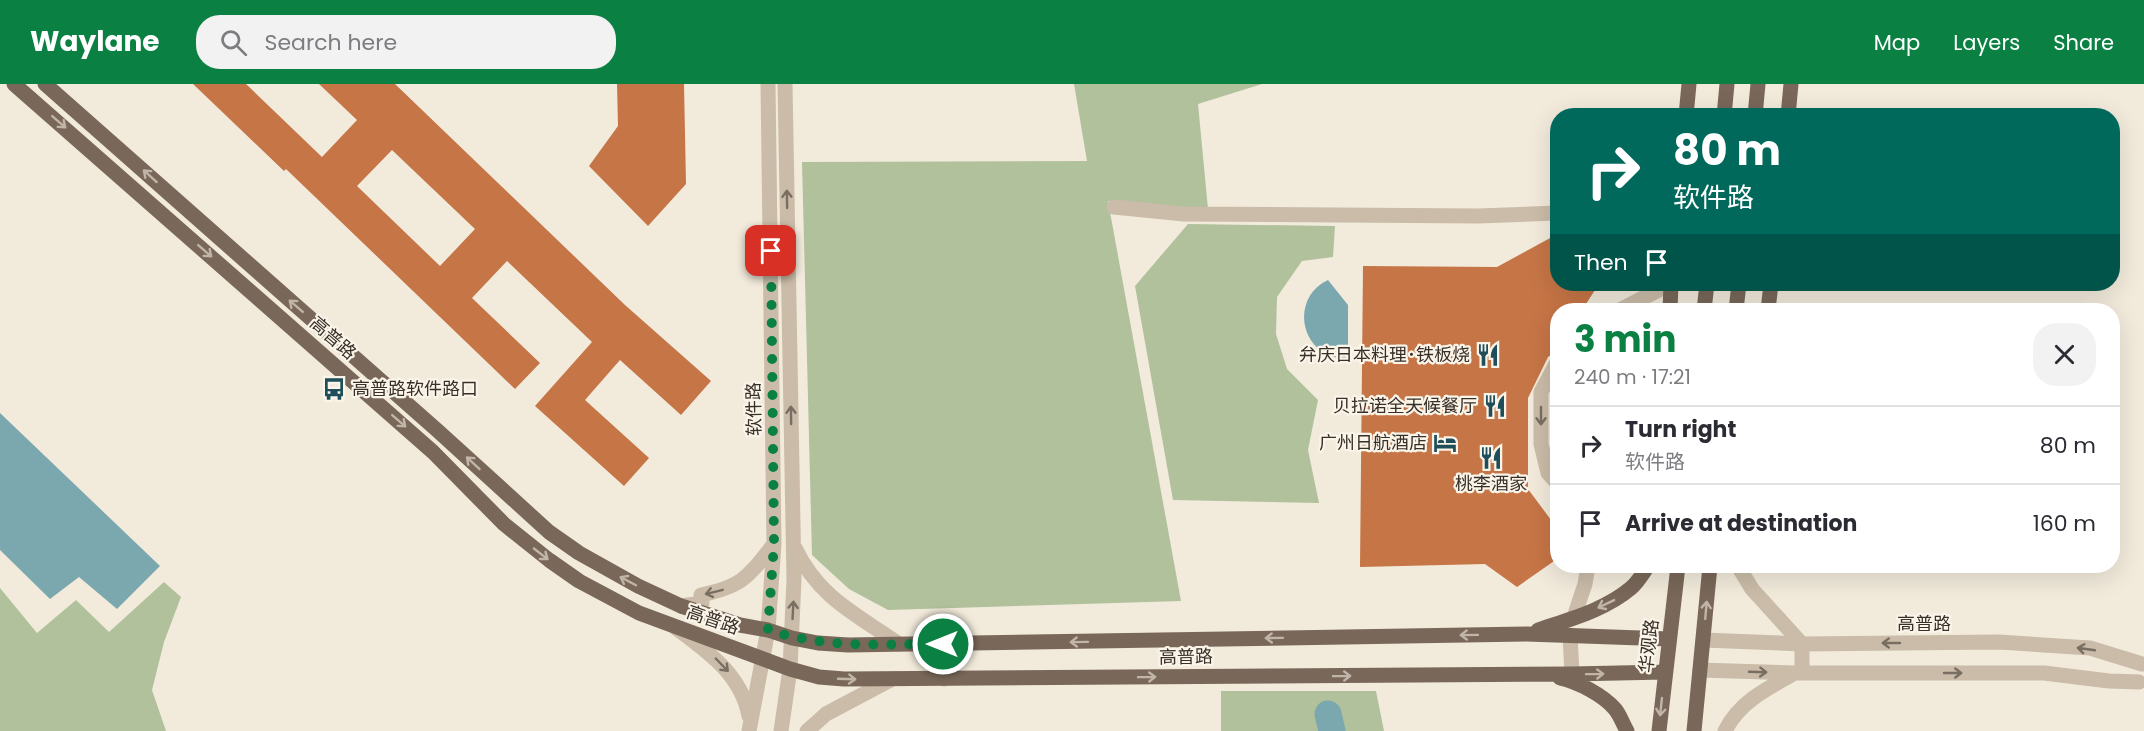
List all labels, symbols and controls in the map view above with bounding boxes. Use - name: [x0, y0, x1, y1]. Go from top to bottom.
- search box: [196, 15, 616, 69]
- text: Waylane: [30, 22, 160, 61]
- icon: search: [217, 26, 250, 59]
- text: Search here: [265, 27, 397, 58]
- text: Map: [1874, 28, 1920, 57]
- text: Layers: [1953, 28, 2020, 57]
- text: Share: [2053, 28, 2114, 57]
- one-way arrow: [51, 115, 66, 129]
- text: 80 m: [1673, 121, 1781, 180]
- icon: right: [1574, 132, 1652, 210]
- one-way arrow: [143, 169, 158, 183]
- text: 软件路: [1673, 179, 1754, 216]
- one-way arrow: [782, 190, 793, 210]
- pin: [745, 225, 796, 276]
- icon: arrive: [754, 234, 787, 267]
- one-way arrow: [197, 244, 212, 258]
- icon: arrive: [1640, 246, 1673, 279]
- text: Then: [1574, 247, 1628, 278]
- one-way arrow: [289, 299, 304, 313]
- street label: 高普路: [305, 310, 362, 365]
- text: 3 min: [1574, 314, 1676, 365]
- button: close: [2033, 323, 2096, 386]
- place label: 弁庆日本料理･铁板烧: [1299, 342, 1470, 367]
- restaurant icon: 弁庆日本料理･铁板烧: [1475, 342, 1501, 368]
- text: 240 m · 17:21: [1574, 363, 1691, 391]
- bus stop icon: 高普路软件路口: [321, 376, 347, 402]
- place label: 高普路软件路口: [352, 376, 478, 401]
- street label: 软件路: [741, 382, 766, 436]
- place label: 贝拉诺全天候餐厅: [1333, 393, 1477, 418]
- restaurant icon: 贝拉诺全天候餐厅: [1482, 393, 1508, 419]
- one-way arrow: [785, 406, 797, 426]
- one-way arrow: [1535, 406, 1547, 426]
- one-way arrow: [391, 414, 406, 428]
- text: Turn right: [1625, 414, 1736, 445]
- icon: right: [1574, 429, 1607, 462]
- place label: 广州日航酒店: [1319, 430, 1427, 455]
- hotel icon: 广州日航酒店: [1432, 430, 1458, 456]
- text: 80 m: [2040, 430, 2096, 461]
- restaurant icon: 桃李酒家: [1478, 445, 1504, 471]
- text: 软件路: [1625, 448, 1685, 476]
- one-way arrow: [466, 456, 481, 470]
- place label: 桃李酒家: [1455, 471, 1527, 496]
- icon: arrive: [1574, 507, 1607, 540]
- text: Arrive at destination: [1625, 508, 1857, 539]
- text: 160 m: [2033, 508, 2096, 539]
- one-way arrow: [533, 548, 549, 561]
- one-way arrow: [619, 574, 637, 586]
- one-way arrow: [705, 586, 724, 598]
- street label: 高普路: [684, 599, 743, 640]
- one-way arrow: [1597, 599, 1615, 611]
- one-way arrow: [788, 601, 799, 621]
- one-way arrow: [1701, 601, 1712, 621]
- street label: 高普路: [1897, 611, 1951, 636]
- position arrow: [911, 612, 975, 676]
- street label: 华观路: [1633, 618, 1664, 674]
- one-way arrow: [1459, 629, 1479, 641]
- one-way arrow: [1264, 633, 1284, 644]
- one-way arrow: [1069, 636, 1089, 647]
- one-way arrow: [1882, 637, 1902, 649]
- one-way arrow: [2077, 643, 2096, 654]
- street label: 高普路: [1159, 644, 1213, 669]
- one-way arrow: [714, 658, 729, 673]
- one-way arrow: [1748, 666, 1768, 677]
- one-way arrow: [1943, 667, 1963, 679]
- one-way arrow: [1584, 668, 1604, 680]
- one-way arrow: [1332, 670, 1352, 681]
- one-way arrow: [1137, 671, 1157, 683]
- one-way arrow: [837, 673, 857, 685]
- one-way arrow: [1656, 697, 1667, 716]

